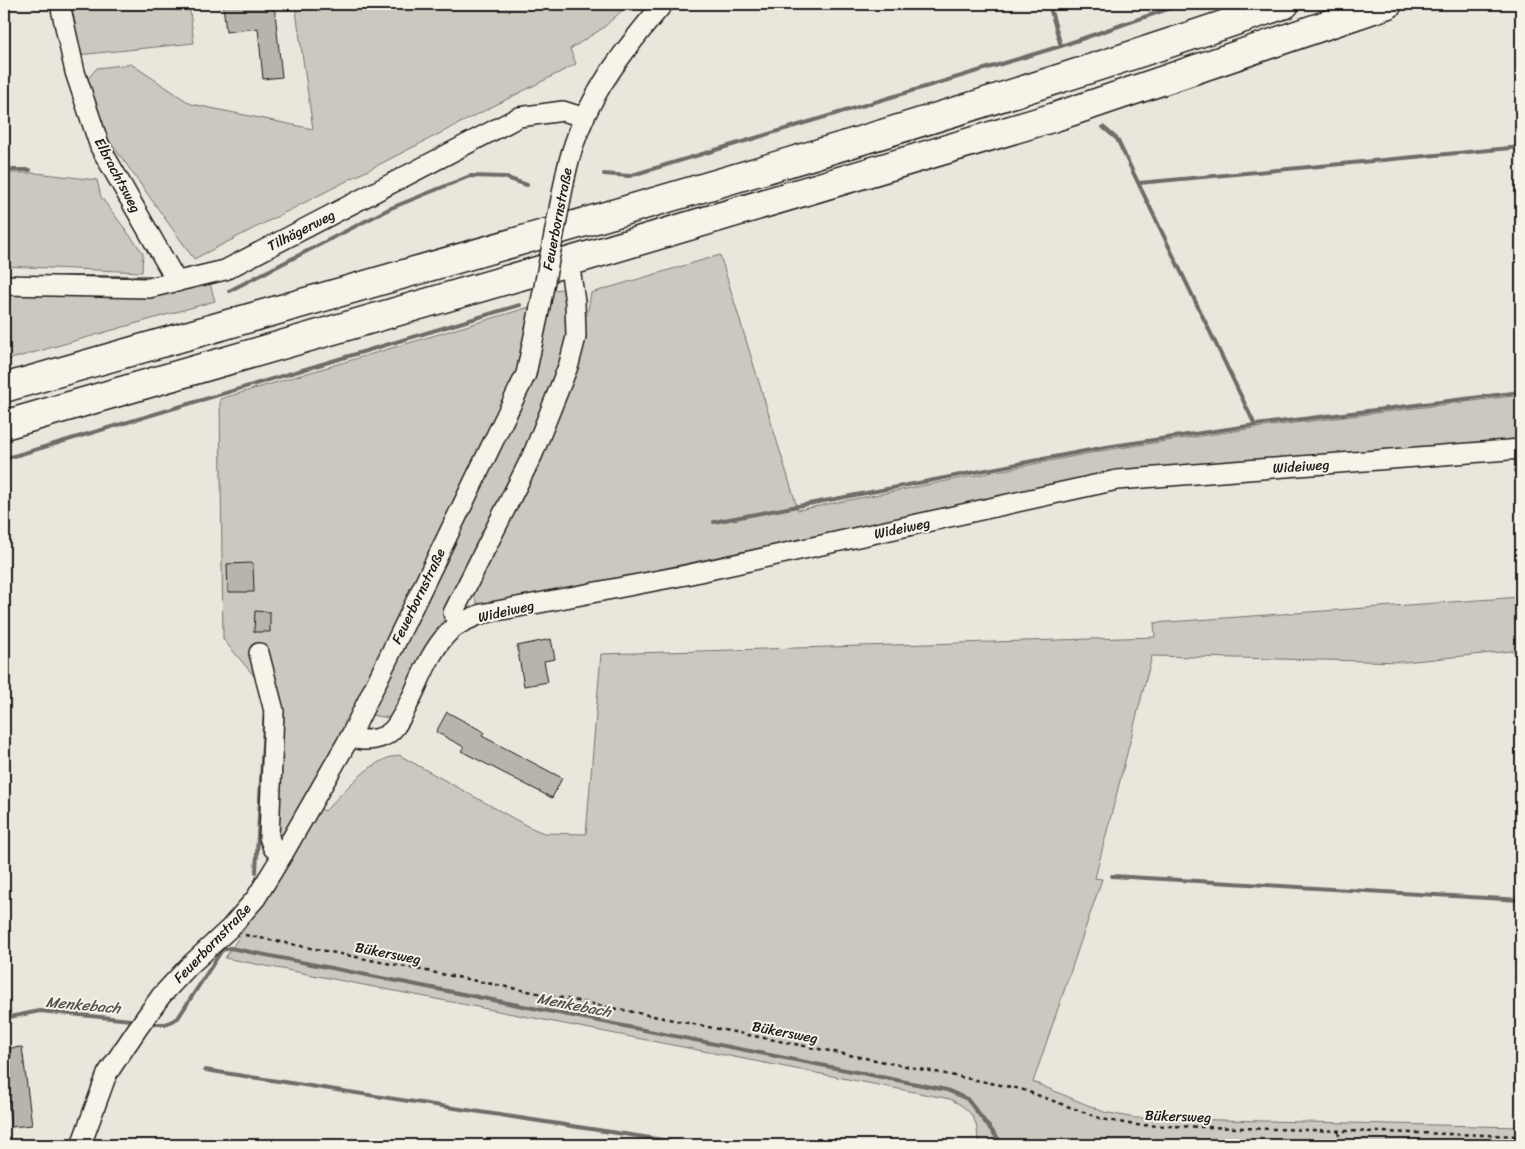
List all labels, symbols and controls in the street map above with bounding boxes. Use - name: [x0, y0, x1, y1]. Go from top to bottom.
- street label: Elbrachtsweg: [87, 133, 148, 217]
- street label: Feuerbornstraße: [535, 165, 580, 273]
- street label: Tilhägerweg: [263, 203, 340, 258]
- street label: Wideiweg: [1272, 452, 1330, 481]
- street label: Wideiweg: [872, 510, 933, 547]
- street label: Feuerbornstraße: [384, 544, 453, 648]
- street label: Wideiweg: [476, 593, 537, 630]
- street label: Feuerbornstraße: [167, 897, 258, 989]
- street label: Bükersweg: [353, 935, 423, 972]
- water label: Menkebach: [535, 985, 615, 1025]
- water label: Menkebach: [45, 989, 123, 1021]
- street label: Bükersweg: [750, 1014, 820, 1051]
- street label: Bükersweg: [1144, 1103, 1212, 1130]

